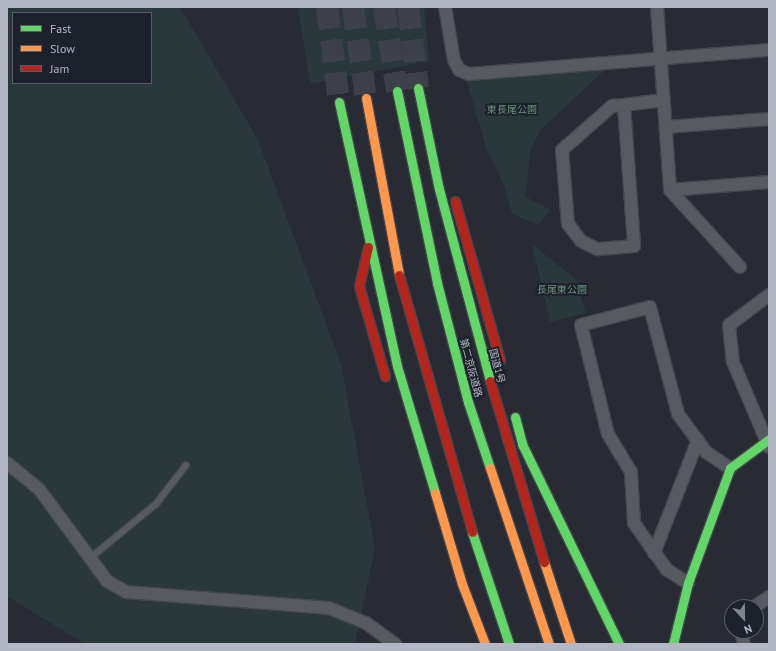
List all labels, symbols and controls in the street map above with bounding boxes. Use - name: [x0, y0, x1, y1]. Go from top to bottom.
- legend: [12, 12, 152, 84]
- text: Fast: [50, 21, 71, 36]
- text: Slow: [50, 41, 75, 56]
- text: Jam: [50, 61, 69, 76]
- park label: 東長尾公園: [487, 104, 537, 116]
- park label: 長尾東公園: [537, 284, 587, 296]
- street label: 第二京阪道路: [457, 337, 485, 399]
- street label: 国道1号: [487, 347, 507, 385]
- north arrow: [724, 599, 764, 639]
- text: N: [742, 621, 754, 637]

